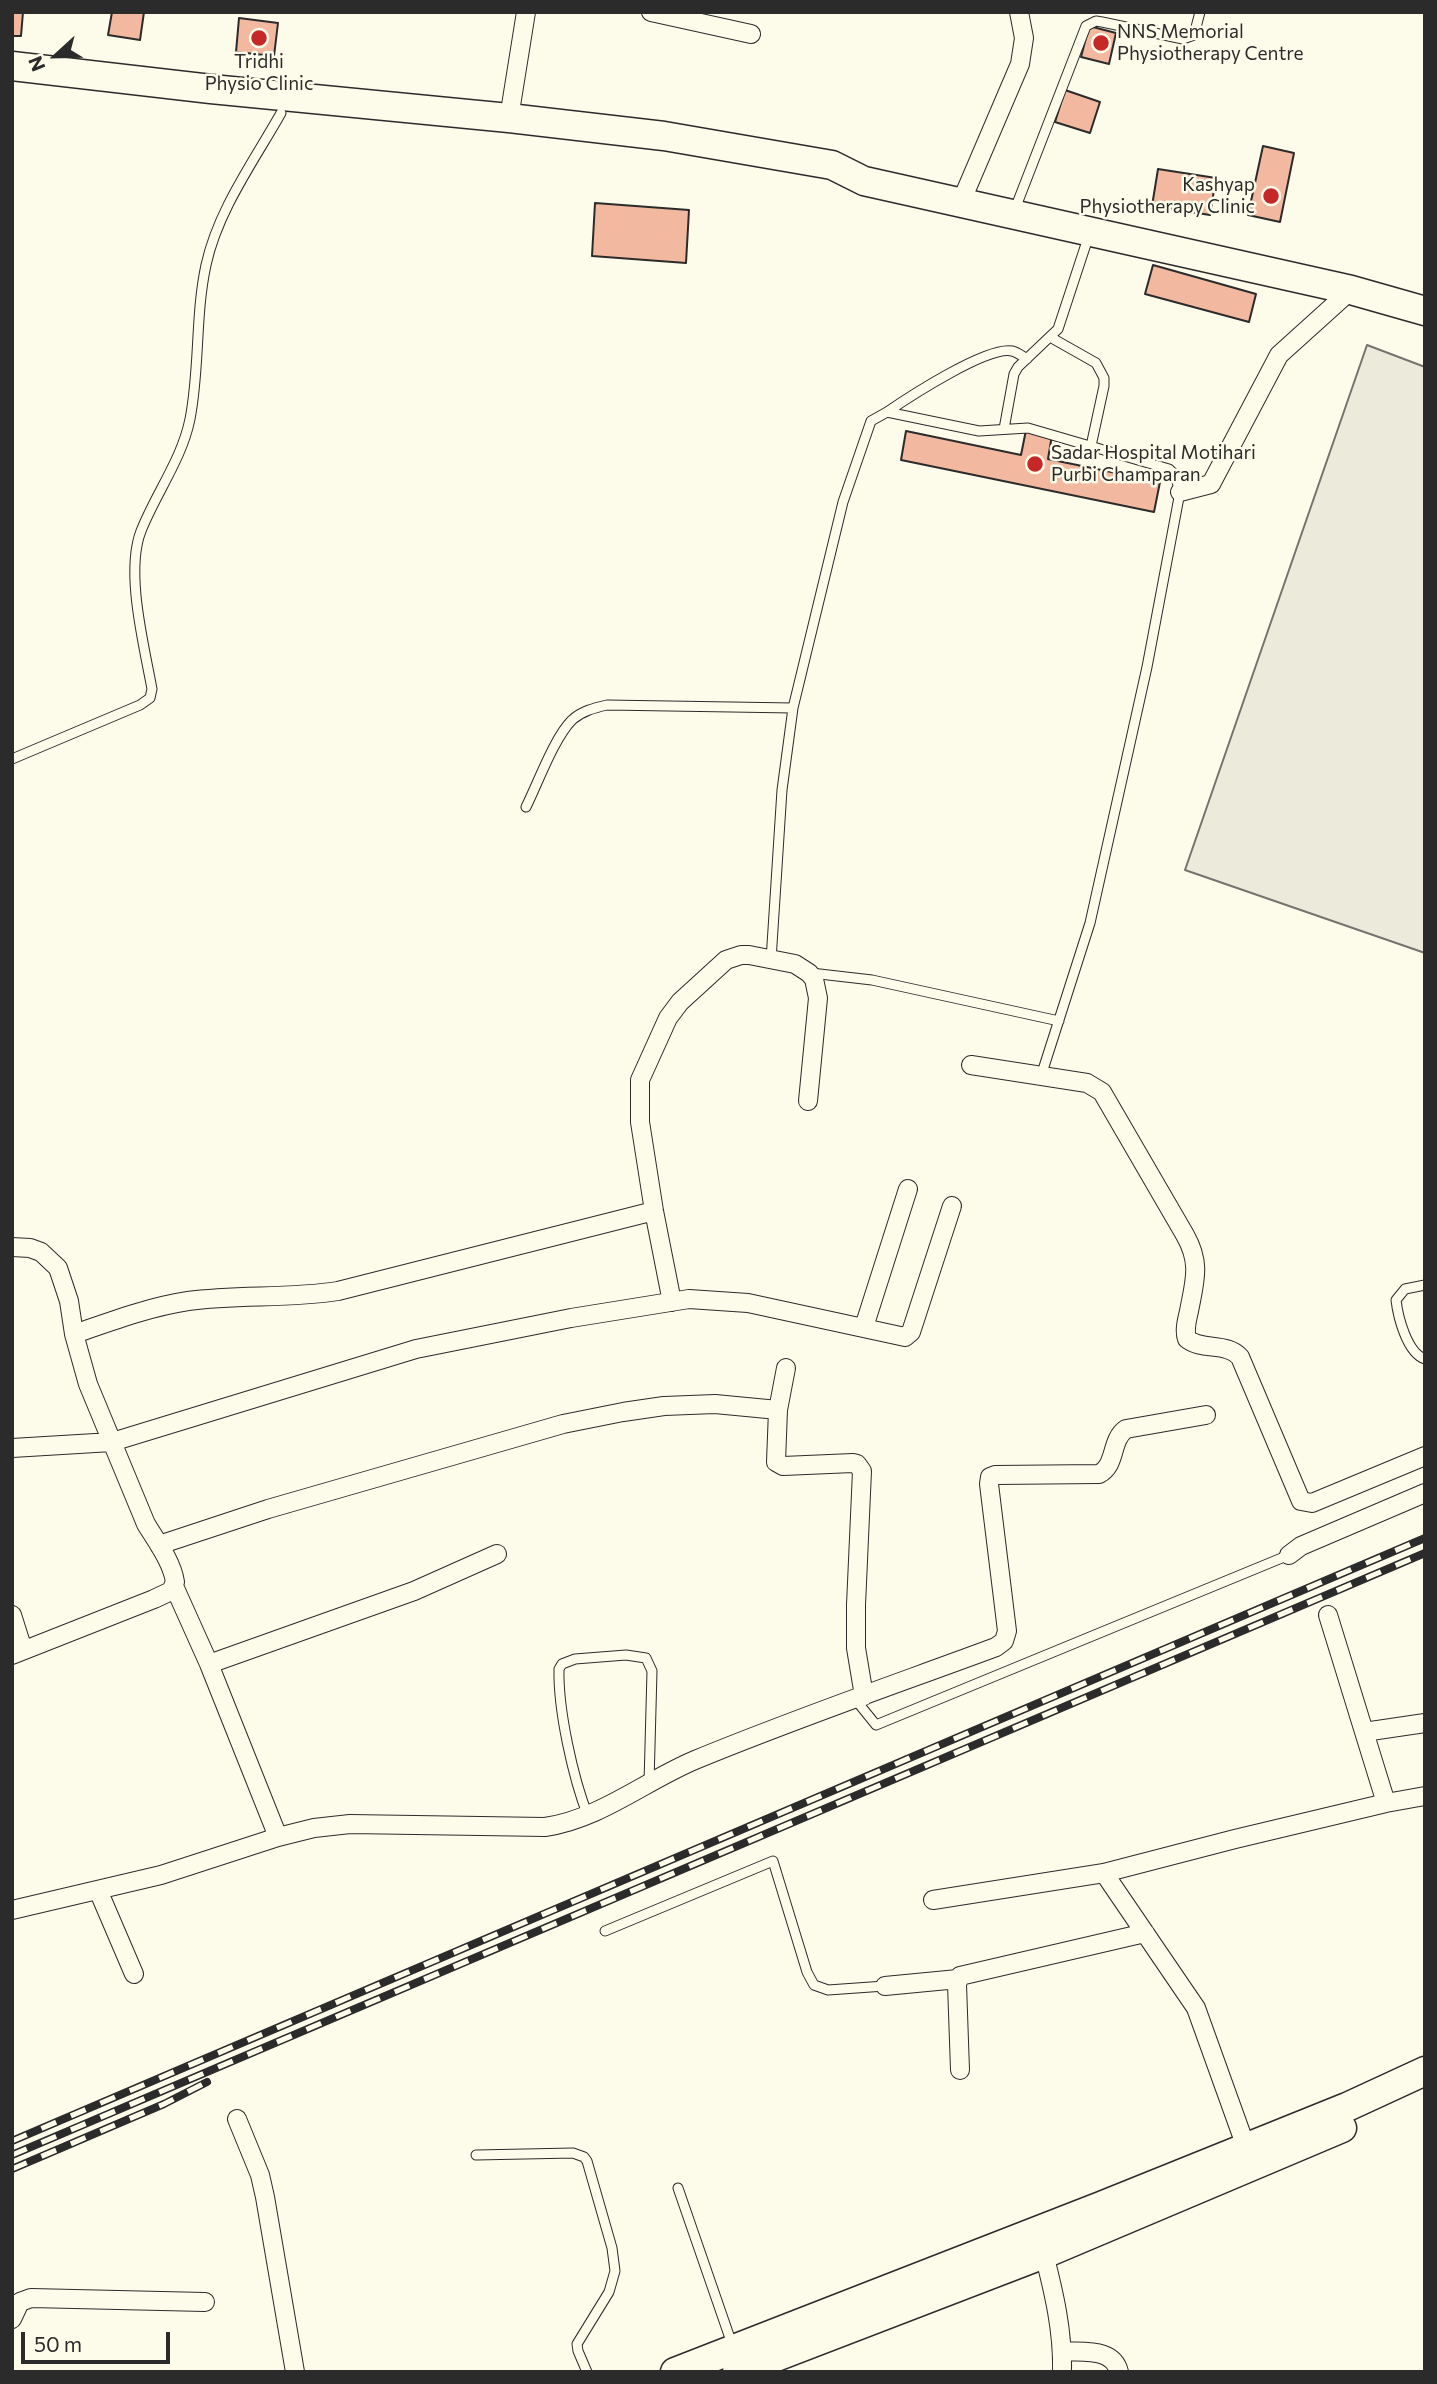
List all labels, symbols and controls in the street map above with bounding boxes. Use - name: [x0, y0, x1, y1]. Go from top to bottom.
- north arrow: [21, 21, 91, 91]
- place label: NNS Memorial Physiotherapy Centre: [1117, 21, 1304, 65]
- marker: Tridhi Physio Clinic: [249, 28, 269, 48]
- marker: NNS Memorial Physiotherapy Centre: [1091, 33, 1111, 53]
- place label: Tridhi Physio Clinic: [205, 51, 313, 95]
- text: N: [23, 53, 49, 75]
- place label: Kashyap Physiotherapy Clinic: [1080, 174, 1255, 218]
- marker: Kashyap Physiotherapy Clinic: [1261, 186, 1281, 206]
- place label: Sadar Hospital Motihari Purbi Champaran: [1051, 442, 1256, 486]
- marker: Sadar Hospital Motihari Purbi Champaran: [1025, 454, 1045, 474]
- scale bar: [24, 2318, 173, 2362]
- text: 50 m: [34, 2331, 82, 2356]

